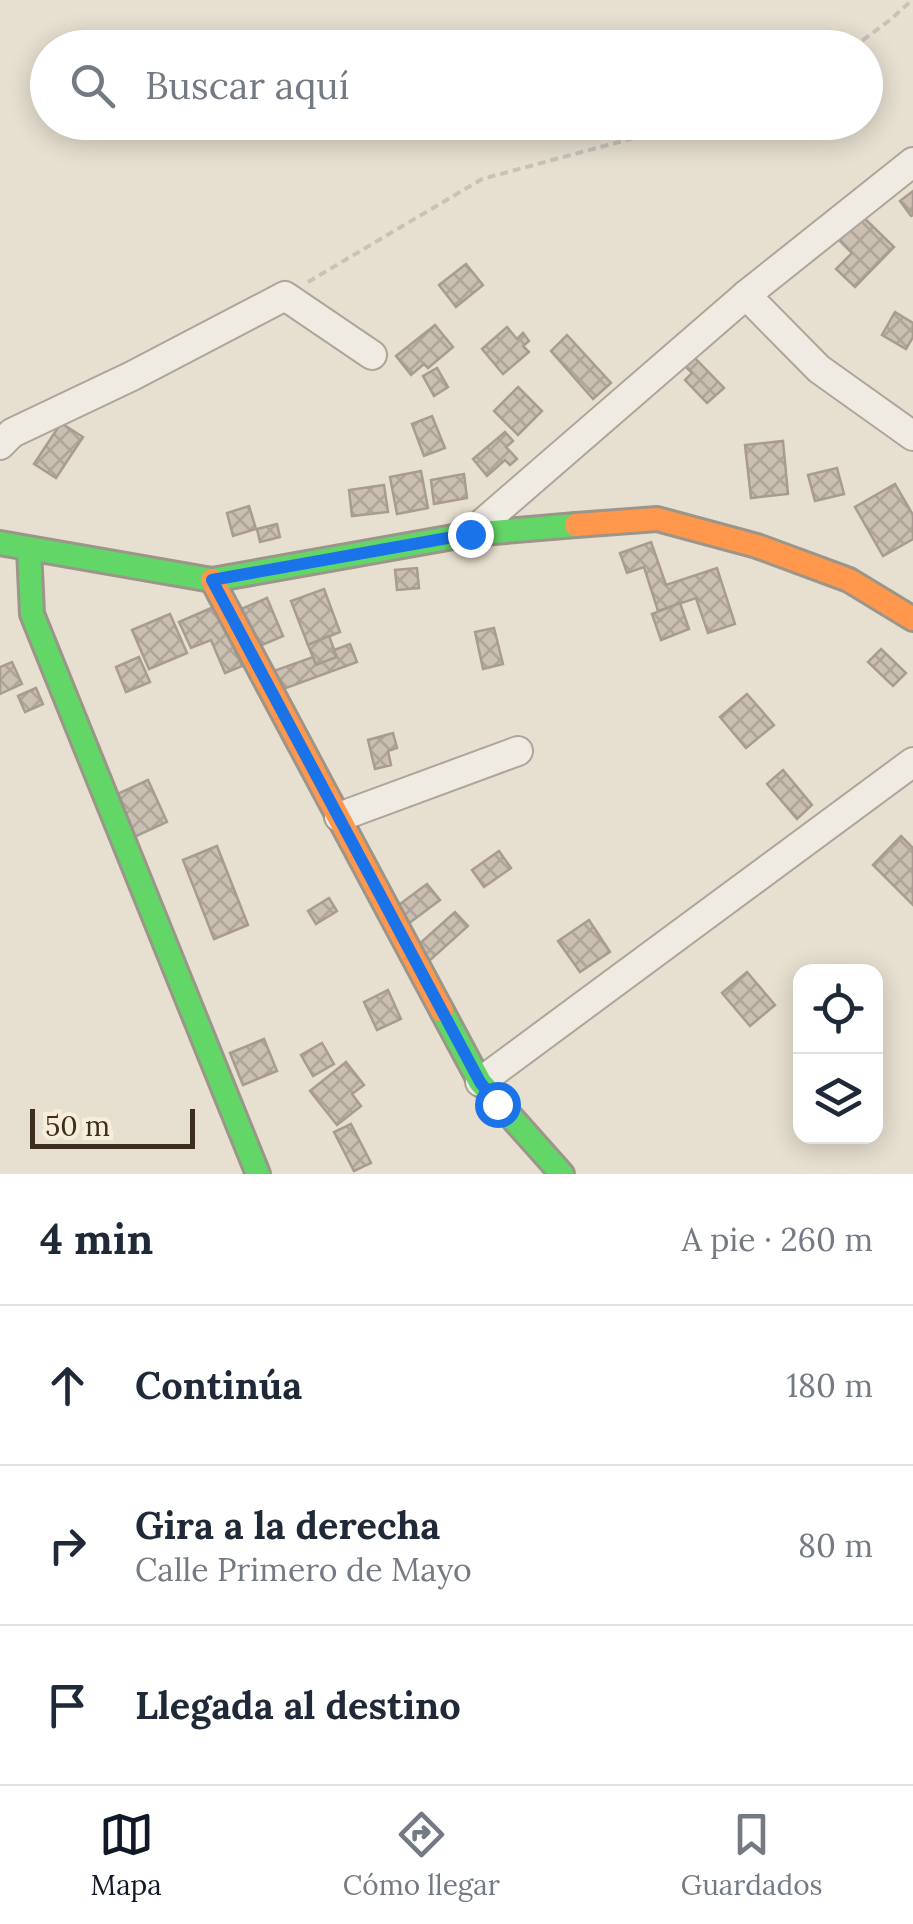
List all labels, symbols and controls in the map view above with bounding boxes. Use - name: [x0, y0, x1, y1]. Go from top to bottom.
- search box: [30, 30, 883, 140]
- icon: search: [65, 58, 120, 113]
- text: Buscar aquí: [145, 61, 349, 109]
- route end: [448, 512, 494, 558]
- map controls: [793, 964, 883, 1144]
- button: locate: [793, 964, 883, 1054]
- button: layers: [793, 1054, 883, 1144]
- route start: [475, 1082, 521, 1128]
- scale bar: [30, 1104, 195, 1148]
- text: 50 m: [45, 1108, 110, 1144]
- text: 4 min: [40, 1212, 153, 1266]
- text: A pie · 260 m: [682, 1219, 873, 1260]
- icon: ahead: [40, 1358, 95, 1413]
- text: Continúa: [135, 1361, 302, 1409]
- text: 180 m: [786, 1365, 873, 1406]
- text: Gira a la derecha: [135, 1501, 440, 1549]
- icon: right: [40, 1518, 95, 1573]
- text: 80 m: [798, 1525, 873, 1566]
- text: Calle Primero de Mayo: [135, 1549, 472, 1590]
- icon: arrive: [40, 1678, 95, 1733]
- text: Llegada al destino: [135, 1681, 461, 1729]
- tab: Mapa: [90, 1807, 162, 1903]
- tab: Cómo llegar: [343, 1807, 500, 1903]
- tab: Guardados: [681, 1807, 823, 1903]

